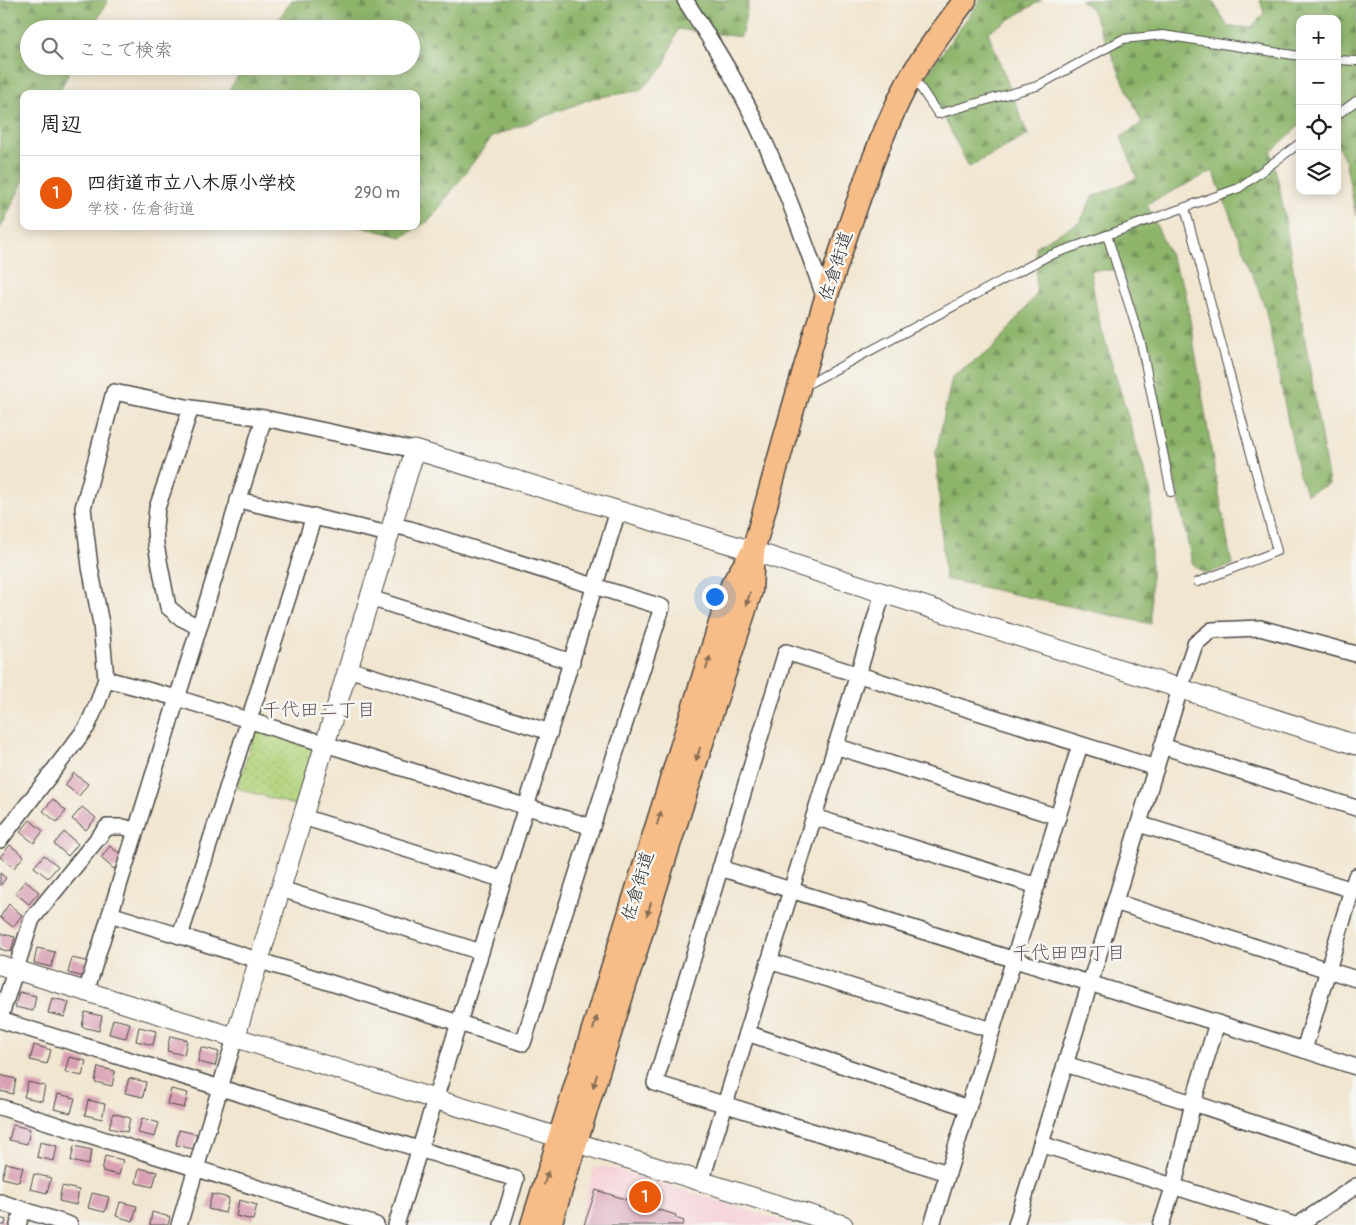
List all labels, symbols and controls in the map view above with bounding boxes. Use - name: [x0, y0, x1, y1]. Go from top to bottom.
- map controls: [1296, 15, 1341, 195]
- button: +: [1296, 15, 1341, 60]
- search box: [20, 20, 420, 75]
- icon: search: [38, 34, 66, 62]
- text: ここで検索: [78, 38, 173, 62]
- button: −: [1296, 60, 1341, 105]
- button: locate: [1296, 105, 1341, 150]
- text: 周辺: [40, 111, 82, 138]
- button: layers: [1296, 150, 1341, 195]
- text: 四街道市立八木原小学校: [87, 171, 296, 195]
- text: 1: [53, 183, 59, 203]
- text: 290 m: [354, 183, 400, 203]
- text: 学校 · 佐倉街道: [87, 199, 195, 219]
- street label: 佐倉街道: [814, 228, 858, 304]
- your location: [702, 584, 728, 610]
- one-way arrow: [744, 592, 752, 607]
- one-way arrow: [704, 656, 712, 671]
- district label: 千代田二丁目: [262, 698, 376, 722]
- one-way arrow: [694, 747, 702, 762]
- one-way arrow: [656, 811, 664, 826]
- street label: 佐倉街道: [616, 848, 660, 924]
- one-way arrow: [645, 902, 653, 917]
- district label: 千代田四丁目: [1012, 941, 1126, 965]
- one-way arrow: [592, 1016, 599, 1031]
- one-way arrow: [591, 1073, 599, 1088]
- one-way arrow: [543, 1171, 551, 1186]
- pin: 1: [629, 1178, 661, 1216]

